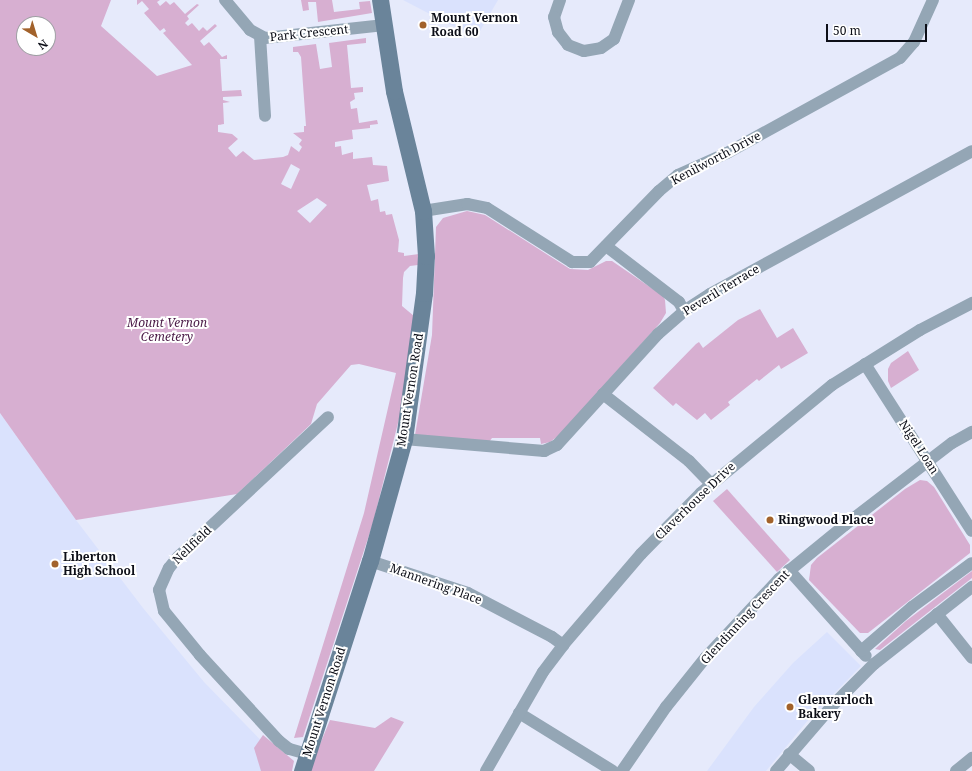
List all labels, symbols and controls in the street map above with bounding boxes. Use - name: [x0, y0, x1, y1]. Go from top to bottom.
- place label: Mount Vernon Road 60: [431, 11, 518, 39]
- north arrow: [16, 16, 56, 56]
- scale bar: [828, 16, 929, 42]
- marker: Mount Vernon Road 60: [418, 20, 428, 30]
- street label: Park Crescent: [269, 22, 349, 44]
- text: 50 m: [833, 22, 861, 39]
- text: N: [35, 36, 51, 54]
- street label: Kenilworth Drive: [669, 128, 763, 188]
- street label: Peveril Terrace: [680, 262, 762, 318]
- park label: Mount Vernon Cemetery: [127, 316, 207, 344]
- street label: Mount Vernon Road: [394, 332, 426, 448]
- street label: Nigel Loan: [896, 417, 942, 477]
- street label: Claverhouse Drive: [652, 459, 738, 543]
- place label: Ringwood Place: [778, 513, 874, 527]
- marker: Ringwood Place: [765, 515, 775, 525]
- street label: Nellfield: [170, 523, 214, 567]
- place label: Liberton High School: [63, 550, 135, 578]
- marker: Liberton High School: [50, 559, 60, 569]
- street label: Mannering Place: [388, 561, 484, 607]
- street label: Glendinning Crescent: [698, 567, 792, 667]
- street label: Mount Vernon Road: [299, 645, 349, 759]
- place label: Glenvarloch Bakery: [798, 693, 873, 721]
- marker: Glenvarloch Bakery: [785, 702, 795, 712]

